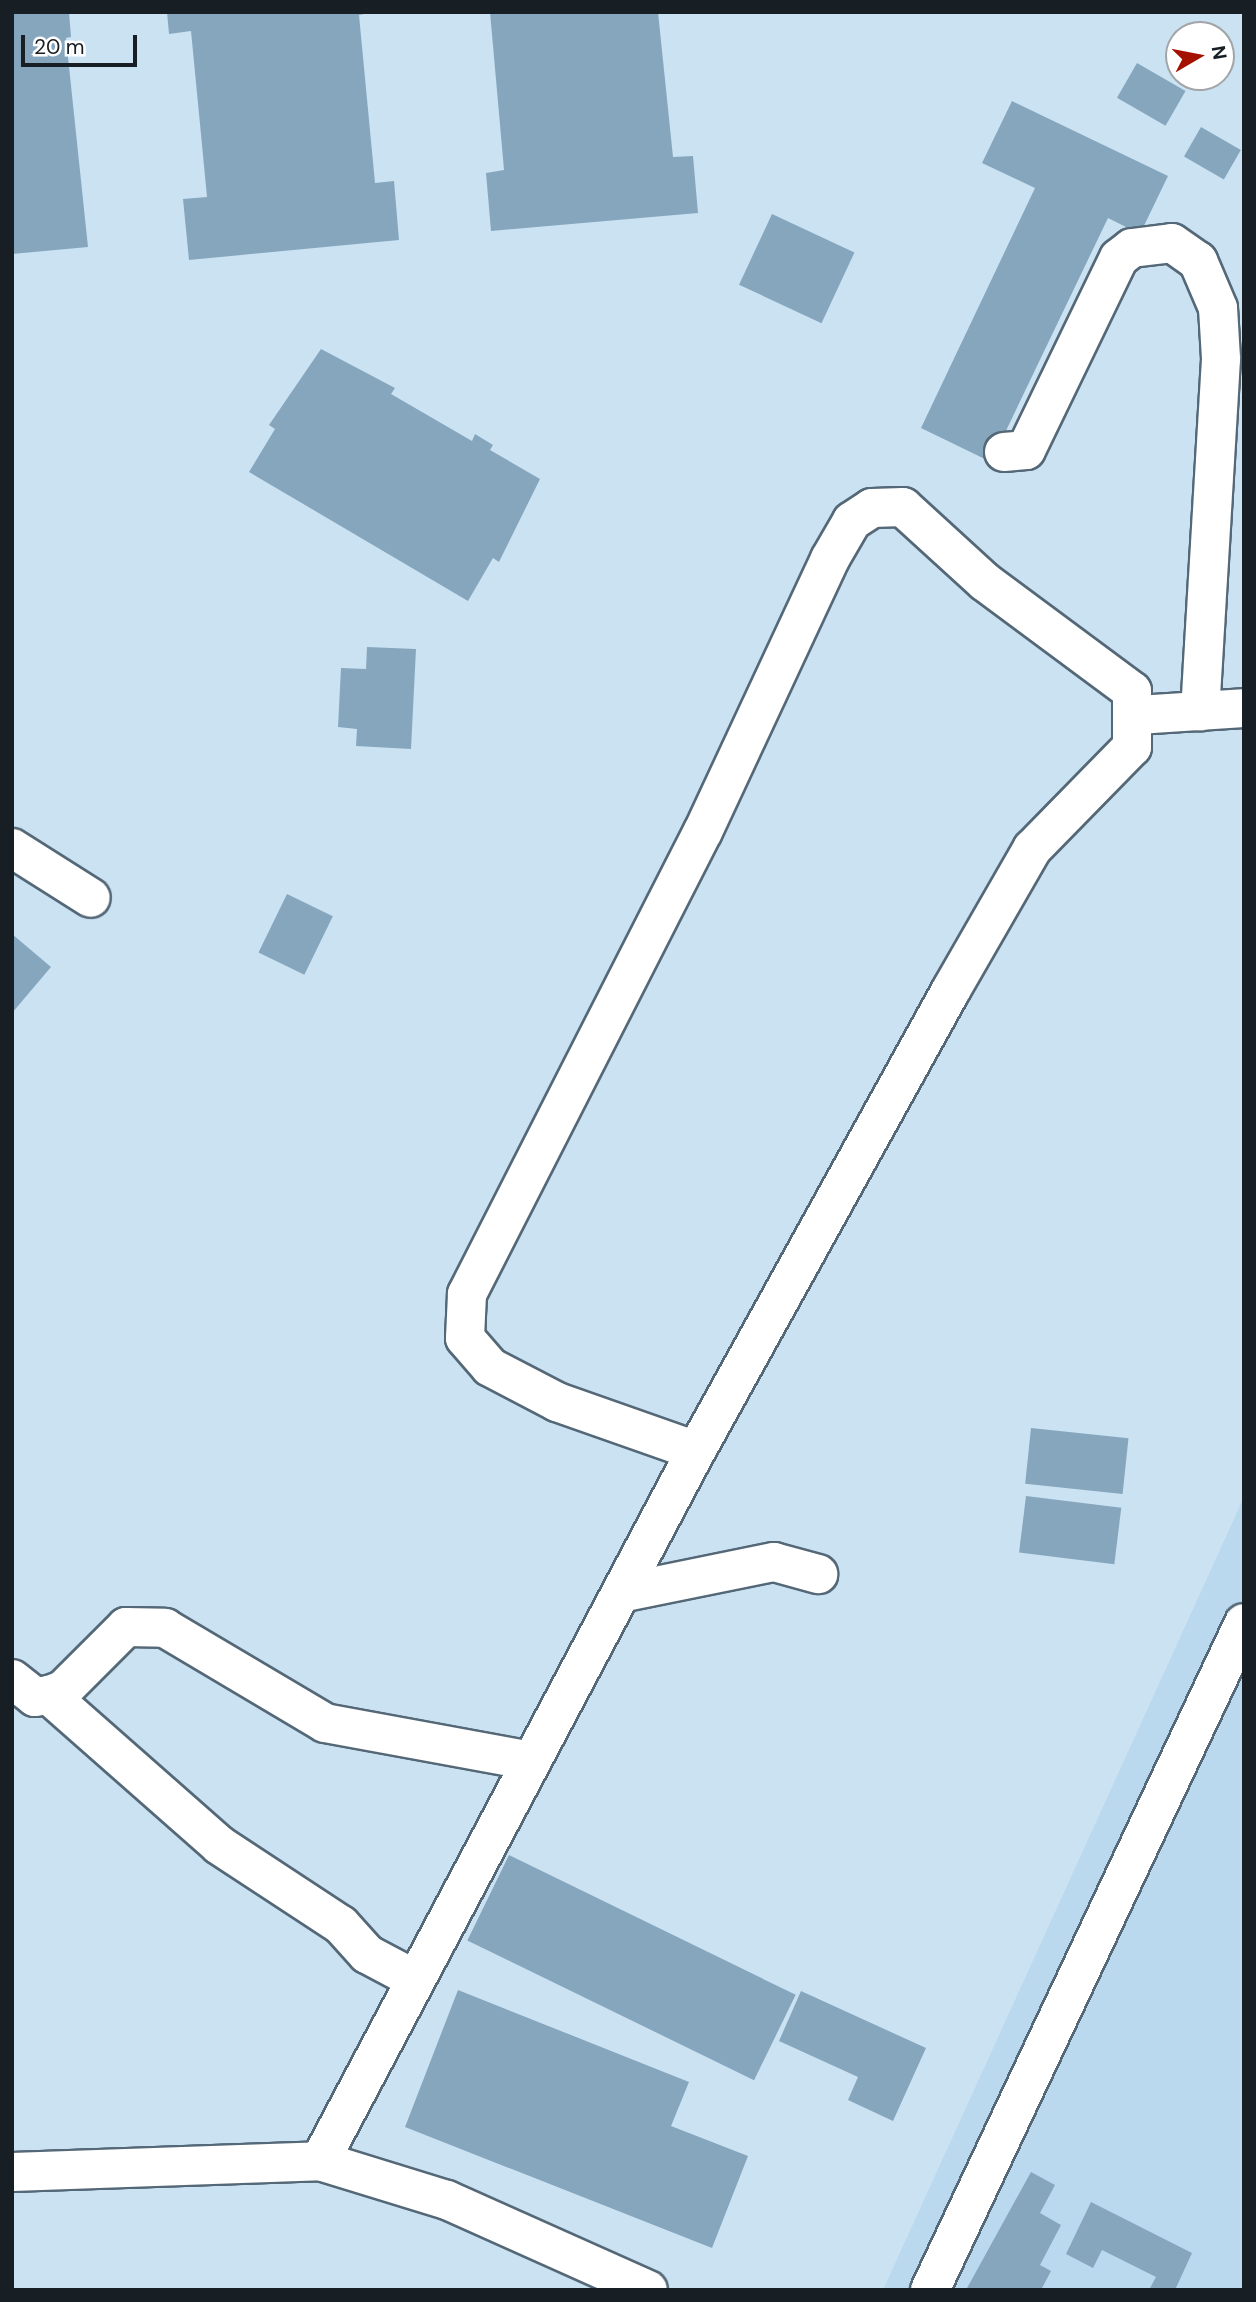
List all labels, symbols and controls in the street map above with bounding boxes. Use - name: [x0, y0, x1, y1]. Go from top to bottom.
- scale bar: [24, 21, 140, 65]
- north arrow: [1165, 21, 1235, 91]
- text: 20 m: [34, 33, 85, 61]
- text: N: [1206, 44, 1233, 62]

